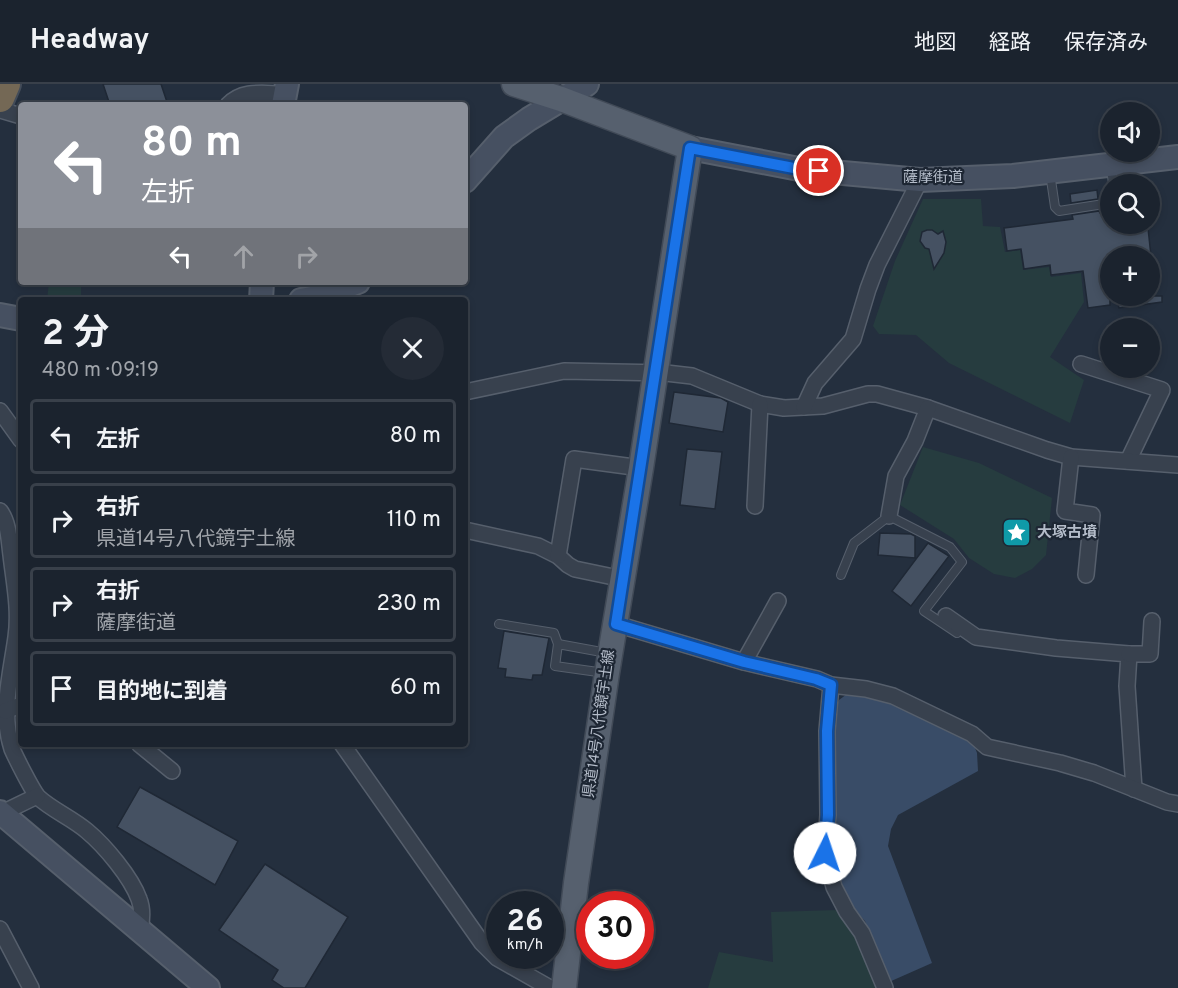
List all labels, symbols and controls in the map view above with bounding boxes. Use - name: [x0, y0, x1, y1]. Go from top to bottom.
- text: Headway: [30, 23, 149, 59]
- text: 地図: [914, 30, 956, 57]
- text: 経路: [989, 30, 1031, 57]
- text: 保存済み: [1064, 30, 1148, 57]
- map controls: [1100, 102, 1160, 378]
- button: sound: [1100, 102, 1160, 162]
- text: 80 m: [141, 118, 242, 171]
- icon: left: [42, 126, 120, 204]
- pin: [793, 145, 844, 196]
- icon: arrive: [802, 154, 835, 187]
- street label: 薩摩街道: [903, 169, 963, 188]
- button: search: [1100, 174, 1160, 234]
- text: 左折: [141, 177, 195, 211]
- icon: left: [164, 240, 197, 273]
- icon: ahead: [227, 240, 260, 273]
- icon: right: [290, 240, 323, 273]
- button: +: [1100, 246, 1160, 306]
- text: 2 分: [42, 312, 109, 358]
- button: close: [381, 317, 444, 380]
- button: −: [1100, 318, 1160, 378]
- text: 480 m · 09:19: [42, 358, 159, 384]
- icon: left: [45, 420, 78, 453]
- text: 80 m: [390, 423, 441, 450]
- text: 左折: [96, 427, 140, 454]
- text: 右折: [96, 495, 140, 522]
- icon: right: [45, 504, 78, 537]
- text: 110 m: [387, 507, 441, 534]
- place icon: 大塚古墳: [1000, 517, 1032, 549]
- place label: 大塚古墳: [1037, 524, 1097, 543]
- text: 県道14号八代鏡宇土線: [96, 527, 295, 553]
- text: 右折: [96, 579, 140, 606]
- icon: right: [45, 588, 78, 621]
- text: 230 m: [377, 591, 441, 618]
- text: 薩摩街道: [96, 611, 176, 637]
- street label: 県道14号八代鏡宇土線: [579, 648, 620, 799]
- icon: arrive: [45, 672, 78, 705]
- text: 60 m: [390, 675, 441, 702]
- text: 目的地に到着: [96, 679, 228, 706]
- position arrow: [793, 821, 857, 885]
- speed limit sign: 30: [576, 891, 654, 969]
- text: 26: [507, 904, 543, 941]
- text: km/h: [507, 936, 543, 955]

